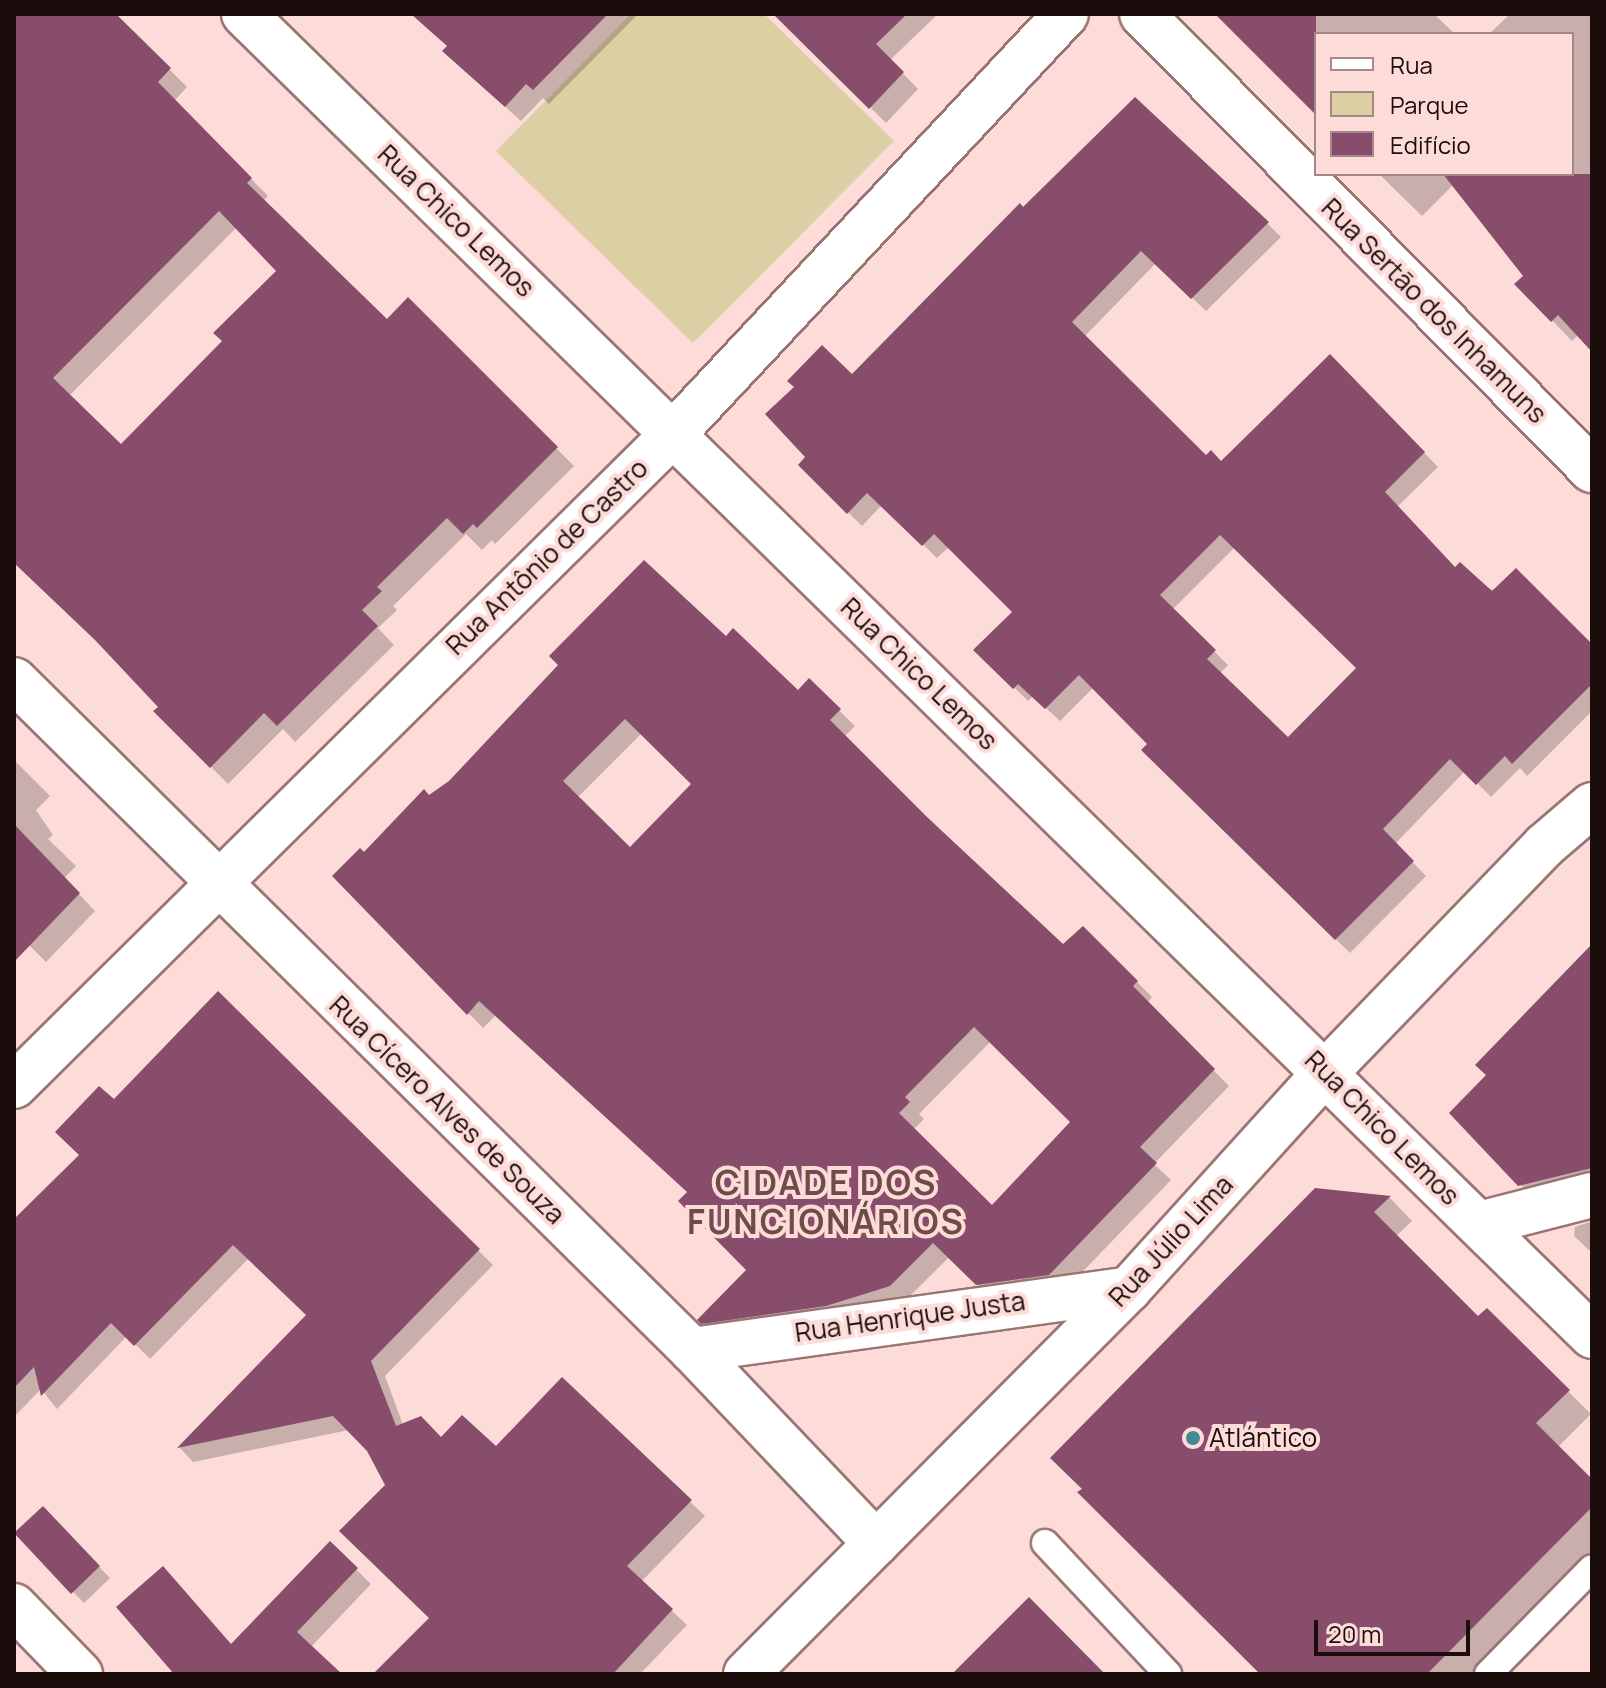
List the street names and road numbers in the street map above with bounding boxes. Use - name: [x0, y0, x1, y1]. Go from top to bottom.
- street label: Rua Chico Lemos: [371, 139, 541, 303]
- street label: Rua Sertão dos Inhamuns: [1315, 192, 1553, 430]
- street label: Rua Antônio de Castro: [440, 453, 654, 661]
- street label: Rua Chico Lemos: [834, 592, 1004, 756]
- street label: Rua Cícero Alves de Souza: [323, 990, 571, 1230]
- street label: Rua Chico Lemos: [1298, 1044, 1466, 1212]
- street label: Rua Júlio Lima: [1102, 1169, 1240, 1313]
- street label: Rua Henrique Justa: [793, 1285, 1027, 1349]

